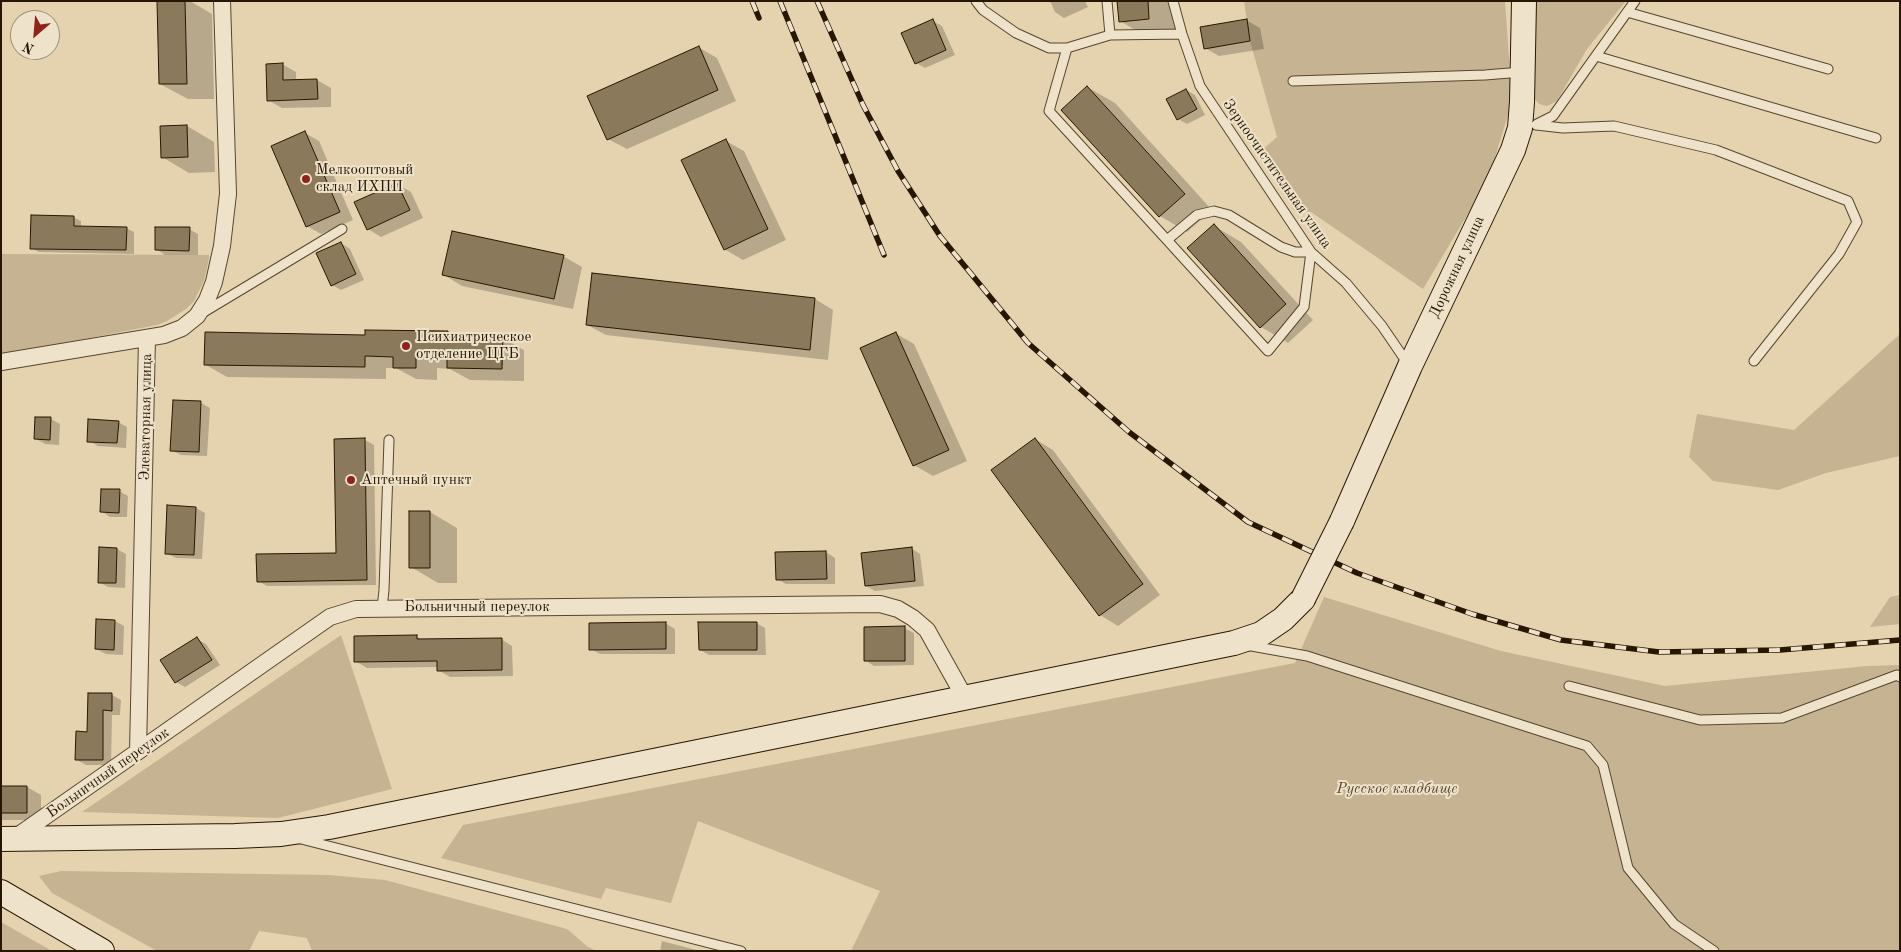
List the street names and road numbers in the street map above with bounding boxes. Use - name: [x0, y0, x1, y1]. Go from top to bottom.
- street label: Зерноочистительная улица: [1219, 96, 1335, 252]
- street label: Дорожная улица: [1425, 213, 1489, 321]
- street label: Элеваторная улица: [136, 353, 156, 481]
- street label: Больничный переулок: [404, 598, 550, 616]
- street label: Больничный переулок: [43, 724, 173, 822]

